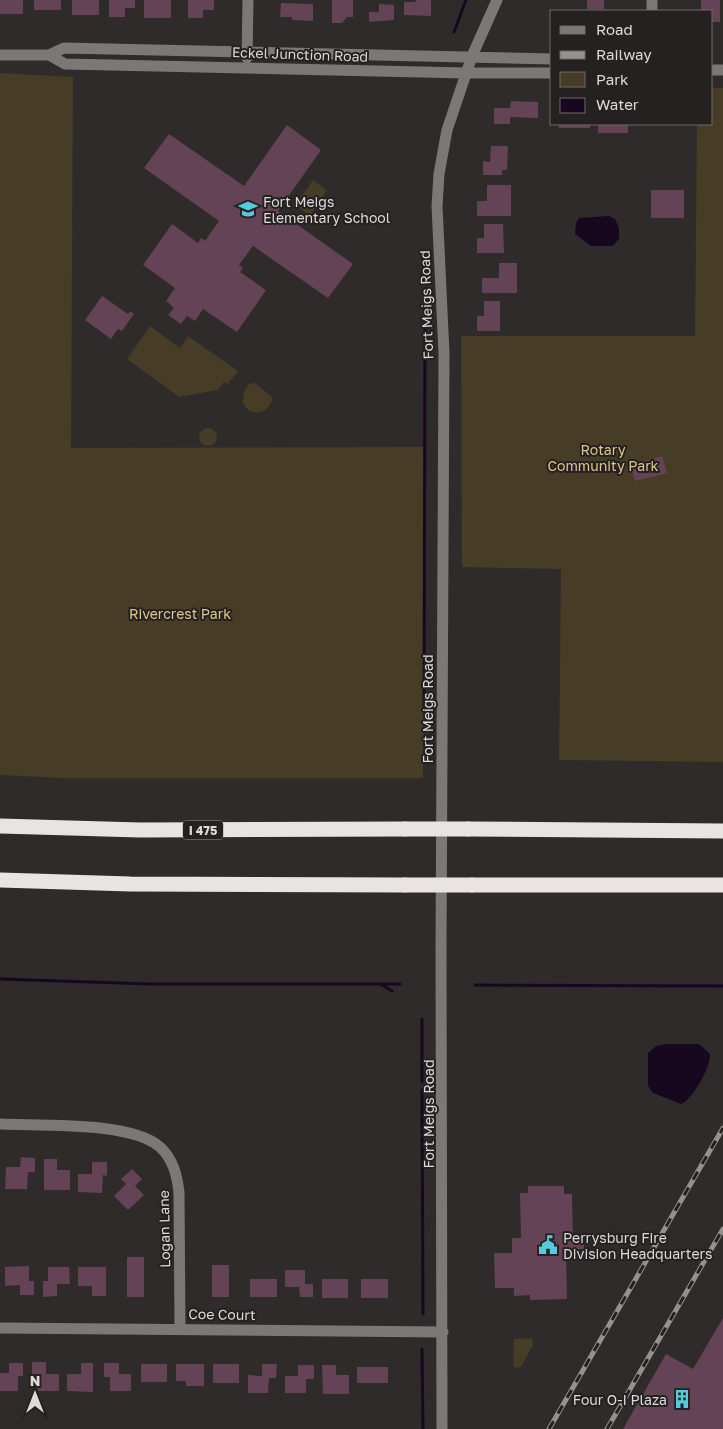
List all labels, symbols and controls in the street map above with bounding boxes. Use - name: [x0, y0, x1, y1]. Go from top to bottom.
- legend: [550, 10, 713, 125]
- text: Road: [596, 20, 633, 38]
- street label: Eckel Junction Road: [232, 43, 368, 65]
- text: Railway: [596, 45, 652, 63]
- text: Park: [596, 70, 629, 88]
- text: Water: [596, 95, 639, 113]
- place label: Fort Meigs Elementary School: [263, 193, 390, 226]
- school or university icon: Fort Meigs Elementary School: [237, 198, 259, 220]
- street label: Fort Meigs Road: [416, 250, 436, 360]
- park label: Rotary Community Park: [547, 441, 659, 474]
- park label: Rivercrest Park: [129, 605, 231, 622]
- street label: Fort Meigs Road: [419, 654, 436, 764]
- road number: I 475: [183, 820, 223, 840]
- street label: Fort Meigs Road: [420, 1059, 437, 1169]
- street label: Logan Lane: [155, 1190, 173, 1268]
- place label: Perrysburg Fire Division Headquarters: [563, 1229, 712, 1262]
- public building icon: Perrysburg Fire Division Headquarters: [537, 1234, 559, 1256]
- street label: Coe Court: [188, 1305, 256, 1323]
- north arrow: [10, 1369, 60, 1419]
- text: N: [30, 1372, 40, 1389]
- building icon: Four O-I Plaza: [671, 1388, 693, 1410]
- place label: Four O-I Plaza: [573, 1391, 667, 1408]

